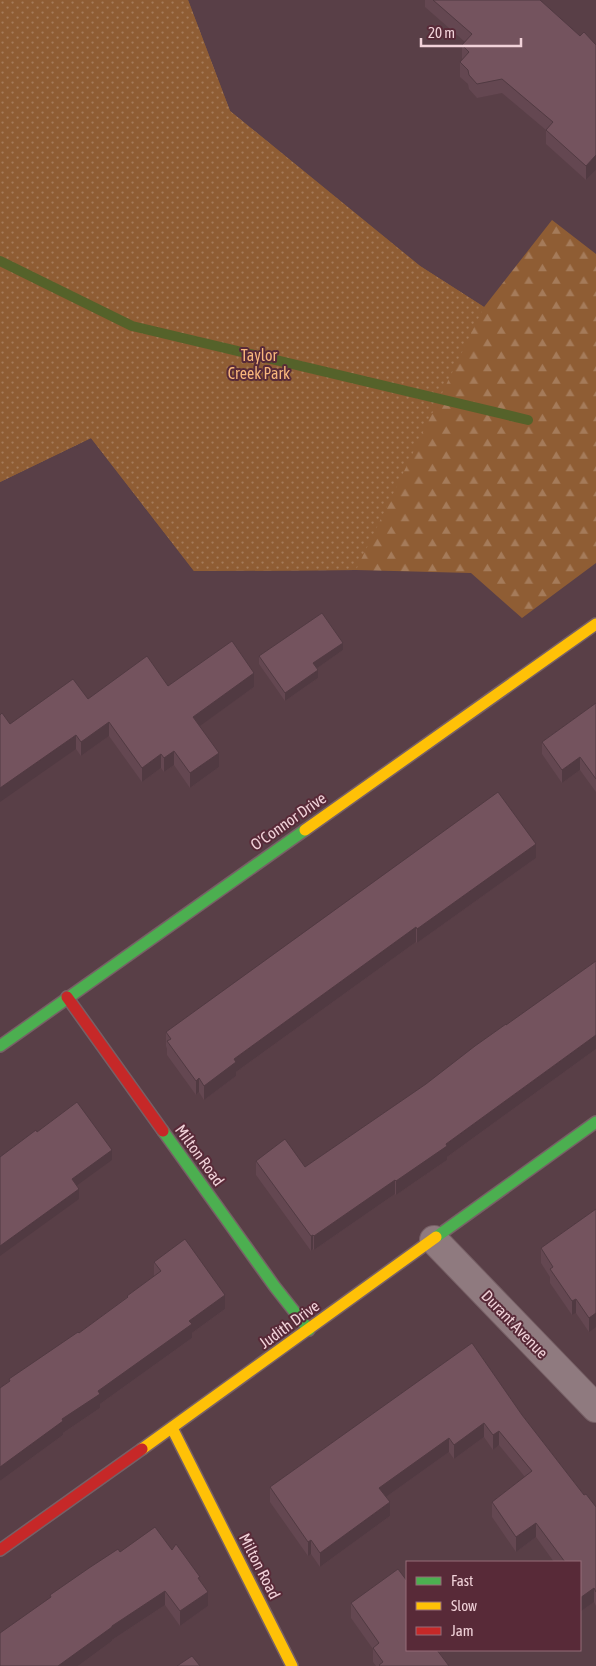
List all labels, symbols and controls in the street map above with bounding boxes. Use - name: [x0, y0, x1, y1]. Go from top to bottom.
- scale bar: [421, 15, 521, 47]
- text: 20 m: [428, 24, 455, 41]
- park label: Taylor Creek Park: [228, 346, 290, 382]
- street label: O'Connor Drive: [247, 788, 329, 854]
- street label: Milton Road: [172, 1121, 228, 1189]
- street label: Durant Avenue: [478, 1286, 552, 1362]
- street label: Judith Drive: [256, 1296, 322, 1352]
- street label: Milton Road: [236, 1530, 284, 1602]
- legend: [406, 1561, 581, 1651]
- text: Fast: [451, 1572, 473, 1589]
- text: Slow: [451, 1597, 477, 1614]
- text: Jam: [451, 1622, 474, 1639]

